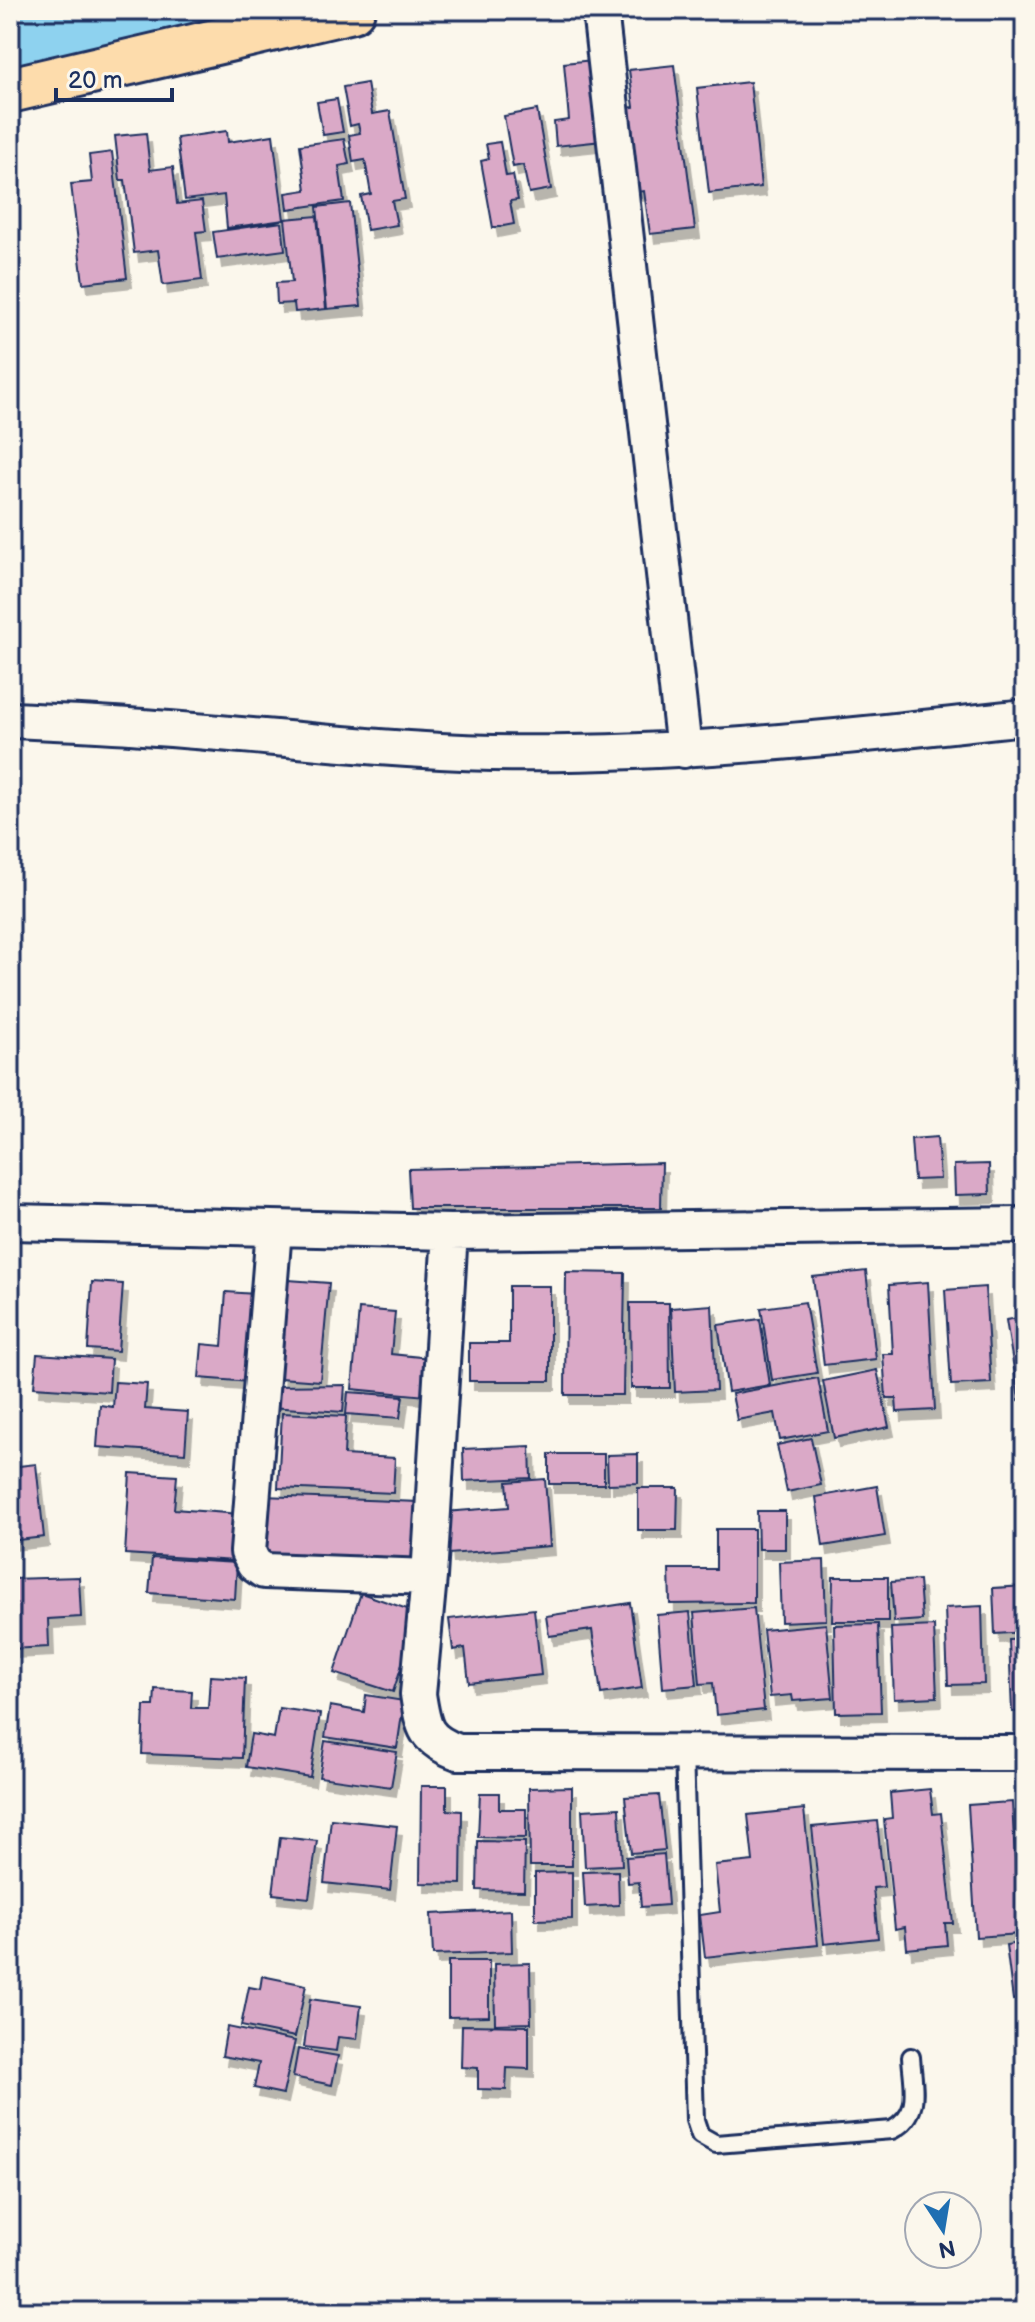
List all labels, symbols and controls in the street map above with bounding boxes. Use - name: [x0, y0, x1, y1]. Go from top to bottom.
- scale bar: [56, 52, 172, 102]
- text: 20 m: [68, 66, 123, 95]
- north arrow: [903, 2190, 983, 2270]
- text: N: [936, 2233, 958, 2263]

